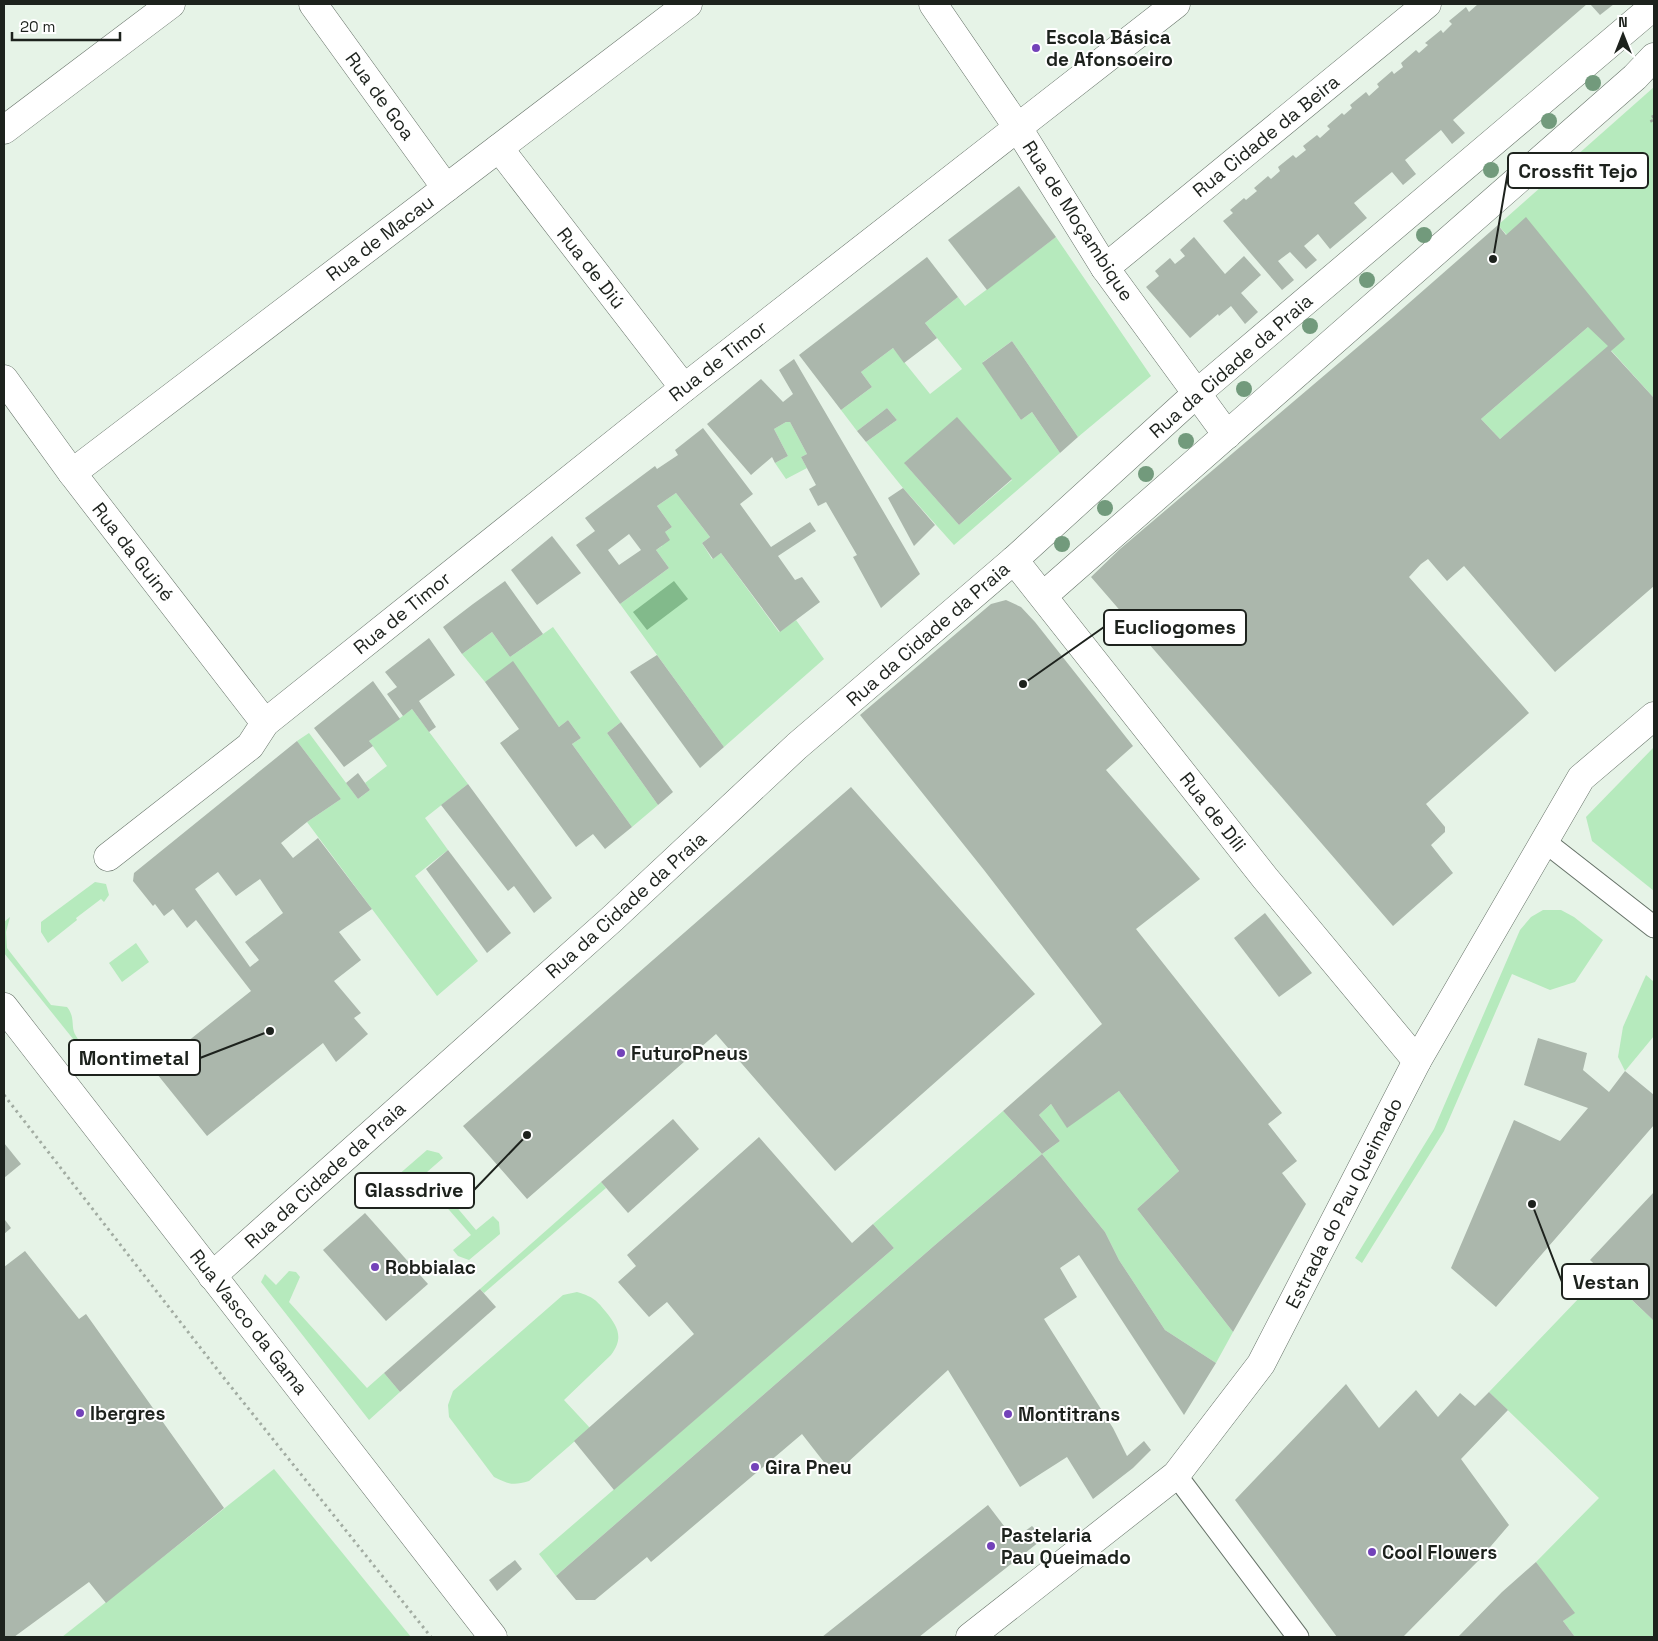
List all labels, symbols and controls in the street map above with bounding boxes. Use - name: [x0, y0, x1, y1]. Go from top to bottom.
- scale bar: [12, 10, 120, 42]
- north arrow: [1598, 10, 1648, 60]
- text: N: [1618, 13, 1628, 31]
- text: 20 m: [20, 17, 55, 36]
- place label: Escola Básica de Afonsoeiro: [1046, 25, 1173, 72]
- marker: Escola Básica de Afonsoeiro: [1030, 42, 1042, 54]
- street label: Rua de Goa: [340, 47, 420, 145]
- street label: Rua Cidade da Beira: [1187, 69, 1345, 203]
- street label: Rua de Moçambique: [1017, 136, 1139, 306]
- callout: Crossfit Tejo: [1508, 153, 1648, 188]
- text: Crossfit Tejo: [1518, 158, 1638, 184]
- street label: Rua de Macau: [321, 189, 439, 287]
- street label: Rua de Diú: [551, 222, 631, 314]
- street label: Rua da Cidade da Praia: [1144, 288, 1318, 444]
- street label: Rua de Timor: [664, 315, 772, 407]
- street label: Rua da Guiné: [86, 497, 180, 607]
- street label: Rua da Cidade da Praia: [841, 556, 1015, 712]
- street label: Rua de Timor: [348, 566, 456, 660]
- callout: Eucliogomes: [1104, 610, 1246, 645]
- text: Eucliogomes: [1114, 614, 1236, 640]
- street label: Rua de Díli: [1174, 767, 1252, 857]
- street label: Rua da Cidade da Praia: [540, 826, 712, 984]
- callout: Montimetal: [69, 1040, 200, 1075]
- place label: FuturoPneus: [631, 1041, 748, 1066]
- text: Montimetal: [79, 1045, 189, 1071]
- marker: FuturoPneus: [615, 1047, 627, 1059]
- street label: Estrada do Pau Queimado: [1280, 1093, 1408, 1313]
- street label: Rua da Cidade da Praia: [239, 1096, 411, 1254]
- callout: Glassdrive: [355, 1173, 474, 1208]
- text: Glassdrive: [364, 1177, 464, 1203]
- street label: Rua Vasco da Gama: [184, 1244, 314, 1400]
- place label: Robbialac: [385, 1255, 476, 1280]
- marker: Robbialac: [369, 1261, 381, 1273]
- callout: Vestan: [1562, 1264, 1649, 1299]
- text: Vestan: [1573, 1269, 1639, 1295]
- place label: Ibergres: [90, 1401, 166, 1426]
- place label: Montitrans: [1018, 1402, 1120, 1427]
- marker: Ibergres: [74, 1407, 86, 1419]
- marker: Montitrans: [1002, 1408, 1014, 1420]
- place label: Gira Pneu: [765, 1455, 852, 1480]
- marker: Gira Pneu: [749, 1461, 761, 1473]
- place label: Pastelaria Pau Queimado: [1001, 1523, 1131, 1570]
- marker: Pastelaria Pau Queimado: [985, 1540, 997, 1552]
- place label: Cool Flowers: [1382, 1540, 1497, 1565]
- marker: Cool Flowers: [1366, 1546, 1378, 1558]

